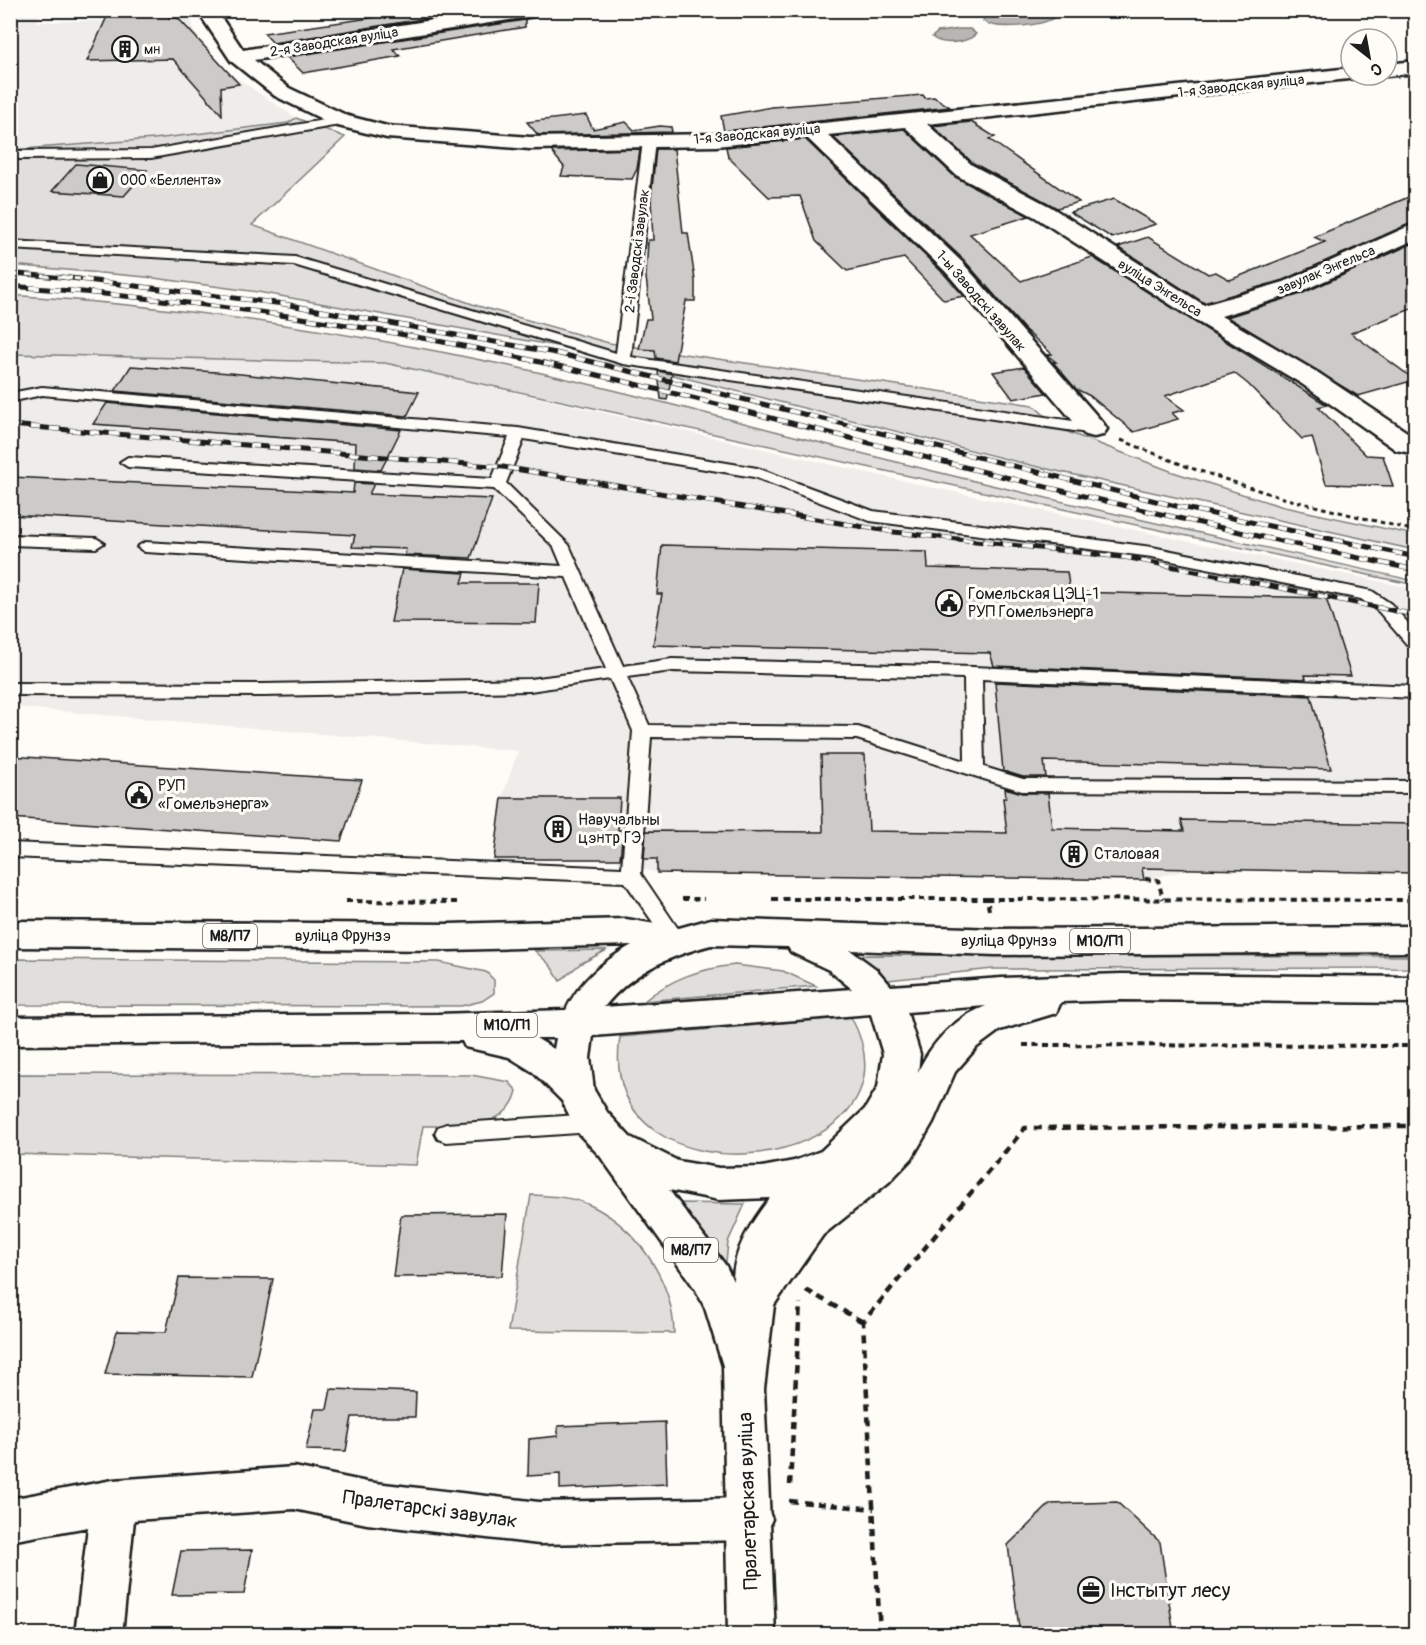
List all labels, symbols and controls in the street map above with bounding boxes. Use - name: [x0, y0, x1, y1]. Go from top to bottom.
- street label: 2-я Заводская вуліца: [269, 23, 399, 61]
- north arrow: [1339, 27, 1399, 87]
- building icon: мн: [110, 34, 140, 64]
- place label: мн: [144, 41, 160, 58]
- text: С: [1367, 58, 1386, 80]
- street label: 1-я Заводская вуліца: [1177, 71, 1305, 101]
- street label: 1-я Заводская вуліца: [693, 120, 821, 148]
- shop icon: ООО «Беллента»: [85, 165, 115, 195]
- place label: ООО «Беллента»: [120, 172, 221, 189]
- street label: 2-і Заводскі завулак: [621, 188, 653, 314]
- street label: завулак Энгельса: [1274, 242, 1378, 298]
- street label: 1-ы Заводскі завулак: [932, 247, 1030, 355]
- street label: вуліца Энгельса: [1115, 255, 1205, 321]
- place label: Гомельская ЦЭЦ-1 РУП Гомельэнерга: [968, 584, 1099, 622]
- public building icon: Гомельская ЦЭЦ-1 РУП Гомельэнерга: [934, 588, 964, 618]
- place label: РУП «Гомельэнерга»: [158, 776, 269, 814]
- public building icon: РУП «Гомельэнерга»: [124, 780, 154, 810]
- place label: Навучальны цэнтр ГЭ: [578, 810, 660, 848]
- building icon: Навучальны цэнтр ГЭ: [543, 814, 573, 844]
- building icon: Сталовая: [1059, 839, 1089, 869]
- place label: Сталовая: [1094, 844, 1159, 864]
- road number: М8/П7: [203, 924, 257, 948]
- street label: вуліца Фрунзэ: [295, 926, 391, 946]
- road number: М10/П1: [1070, 929, 1130, 953]
- street label: вуліца Фрунзэ: [961, 931, 1057, 951]
- road number: М10/П1: [477, 1013, 537, 1037]
- road number: М8/П7: [664, 1238, 718, 1262]
- street label: Пралетарская вуліца: [732, 1412, 764, 1590]
- street label: Пралетарскі завулак: [341, 1484, 519, 1534]
- office icon: Інстытут лесу: [1076, 1575, 1106, 1605]
- place label: Інстытут лесу: [1110, 1578, 1231, 1603]

